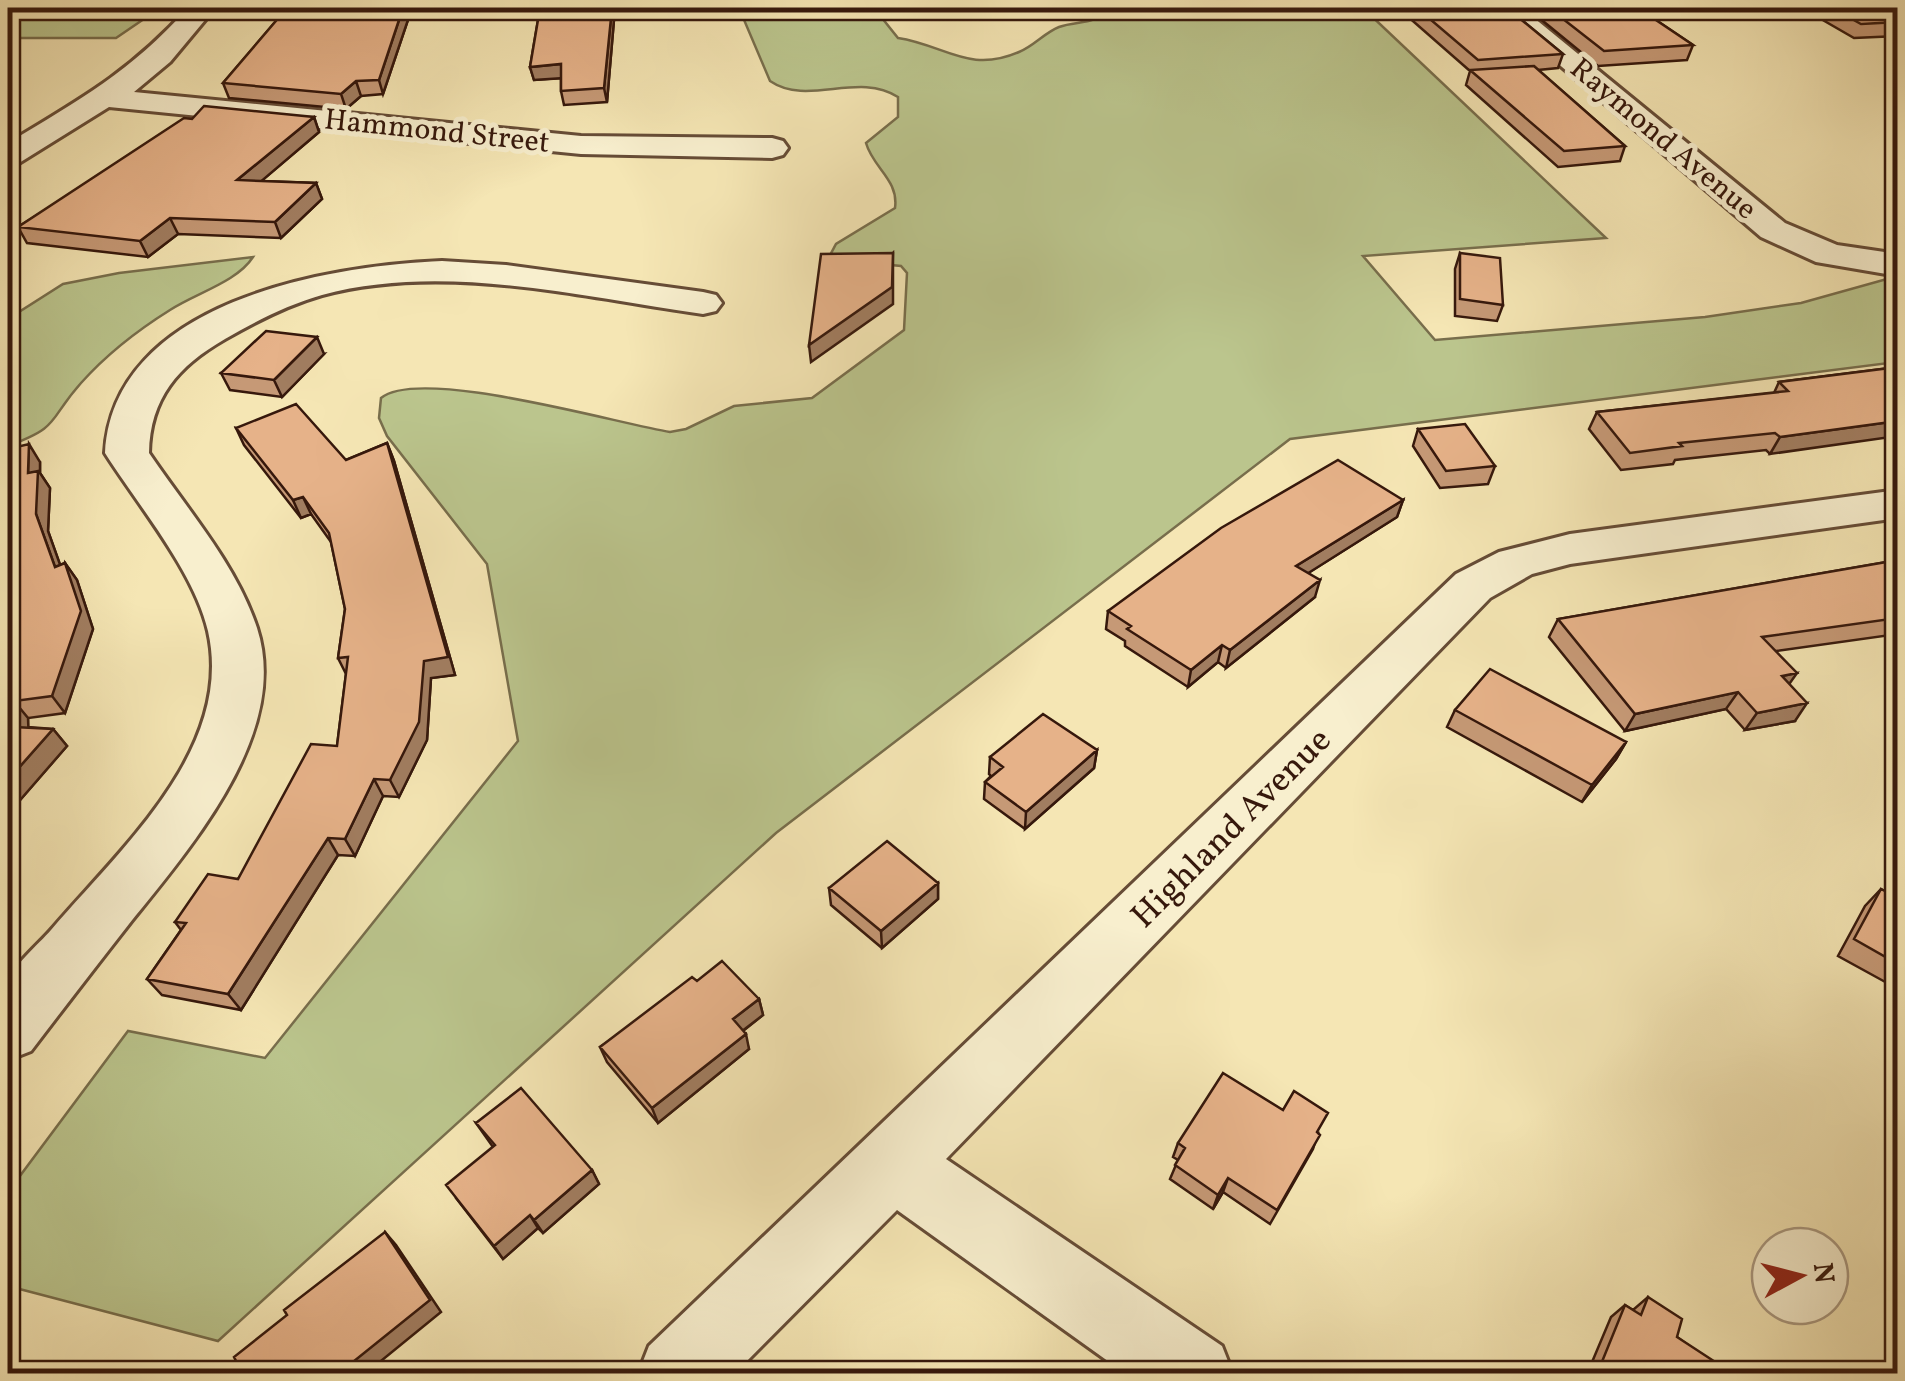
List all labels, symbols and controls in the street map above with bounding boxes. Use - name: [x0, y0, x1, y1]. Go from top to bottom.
- street label: Raymond Avenue: [1560, 49, 1765, 230]
- street label: Hammond Street: [322, 99, 551, 165]
- street label: Highland Avenue: [1121, 718, 1343, 940]
- north arrow: [1750, 1226, 1850, 1326]
- text: N: [1802, 1261, 1843, 1286]

